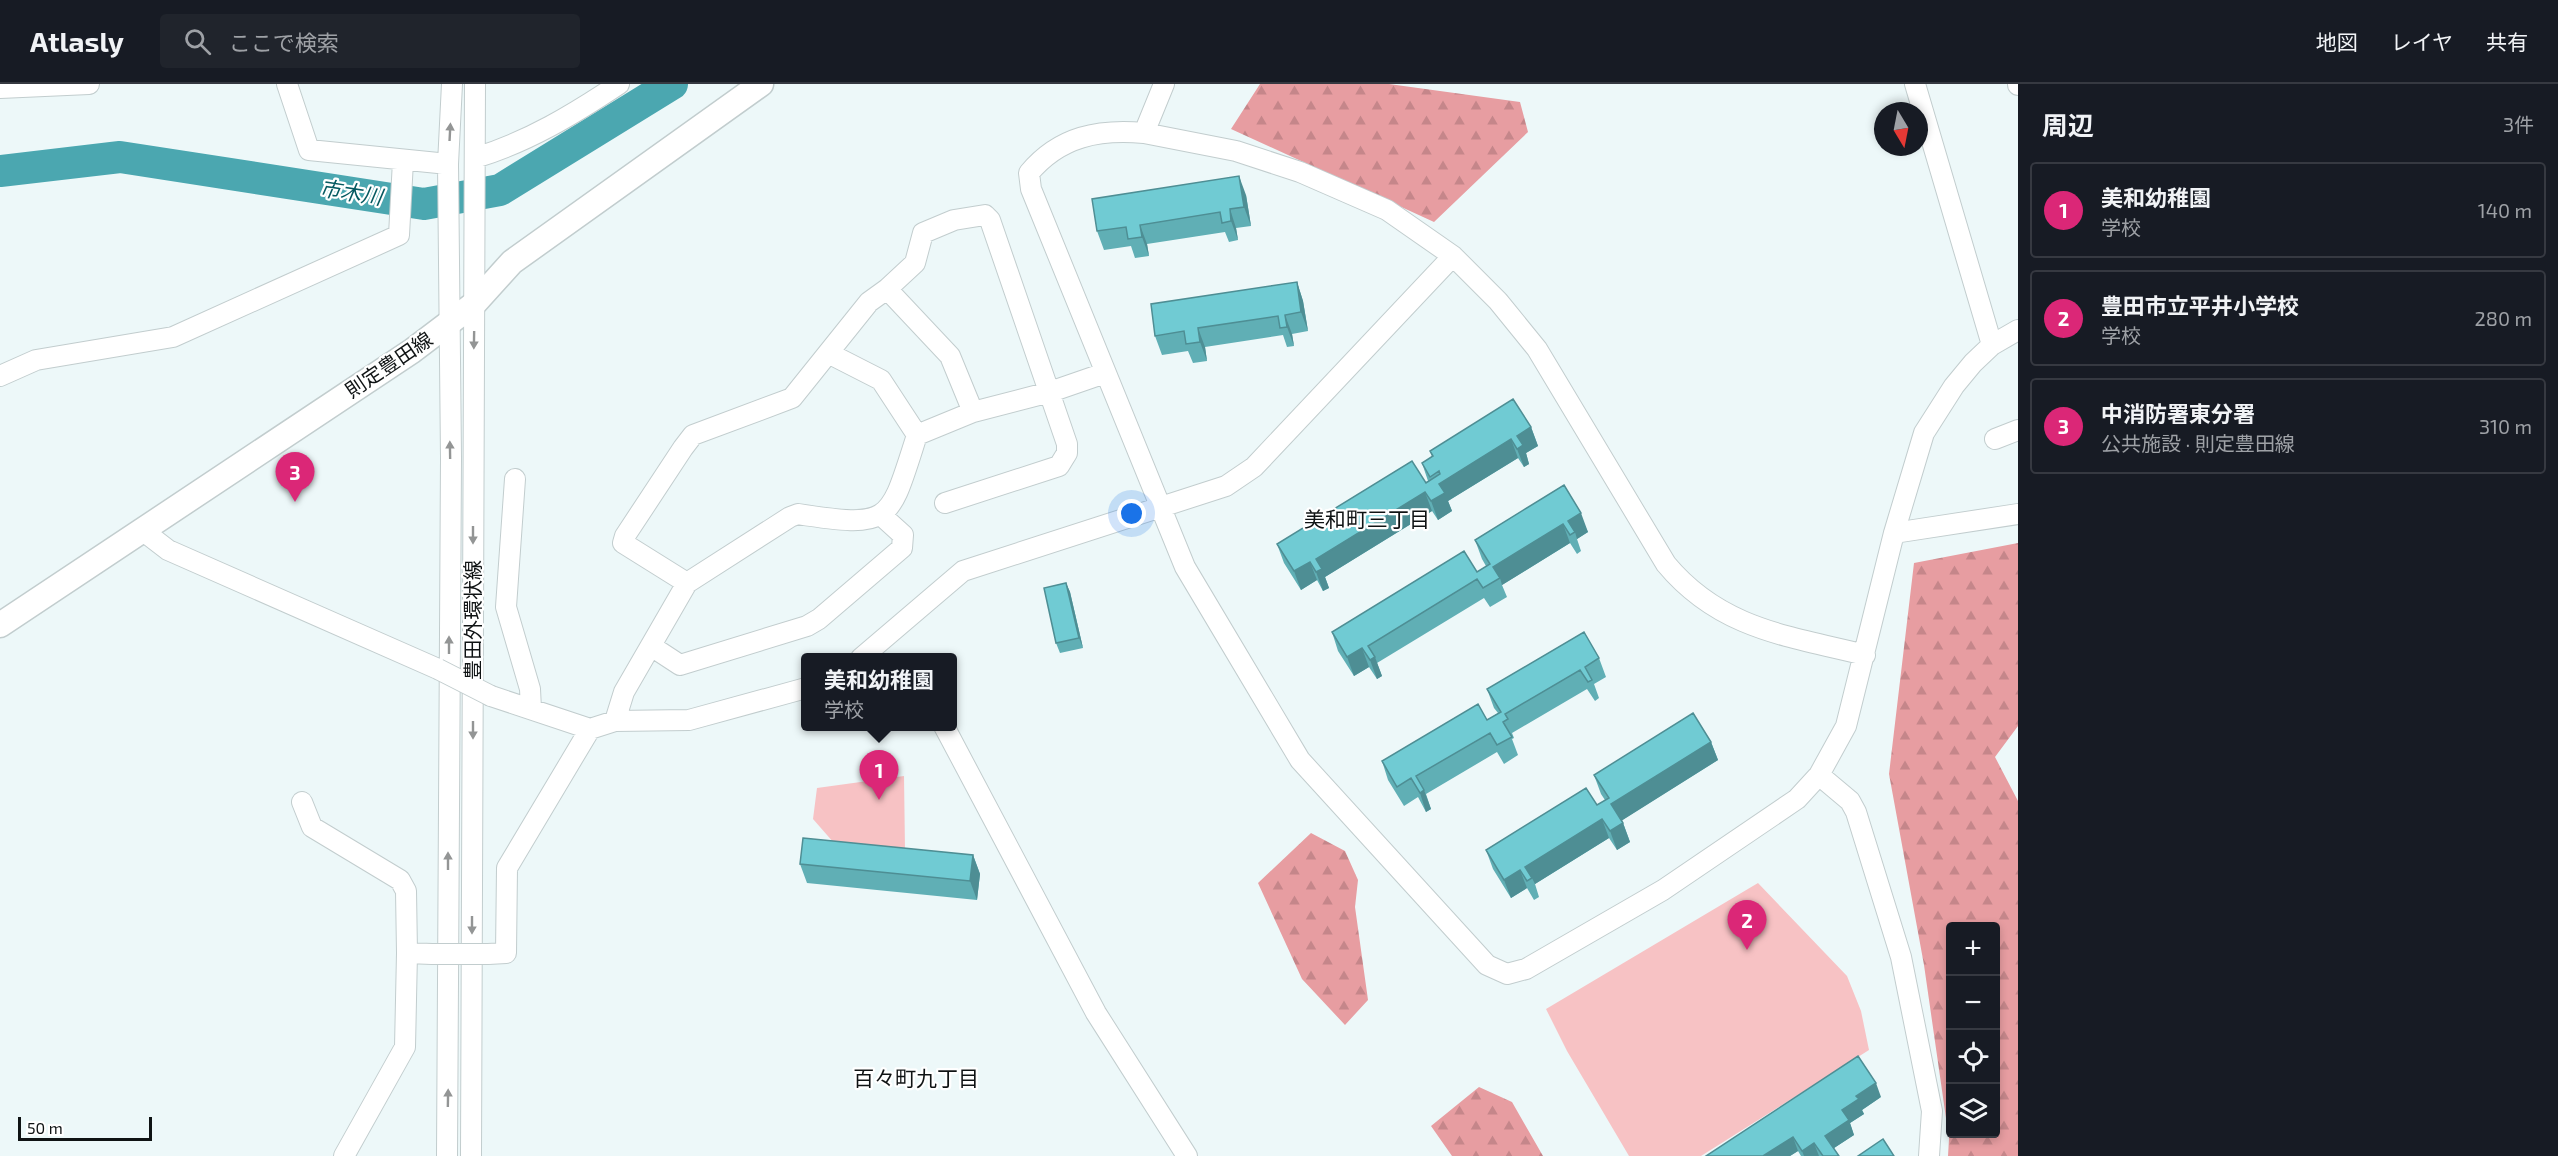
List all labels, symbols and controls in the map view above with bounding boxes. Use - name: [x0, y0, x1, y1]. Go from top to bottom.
- search box: [160, 14, 580, 68]
- text: Atlasly: [30, 24, 124, 58]
- icon: search: [181, 25, 214, 58]
- text: ここで検索: [229, 29, 339, 55]
- text: 地図: [2316, 29, 2358, 54]
- text: レイヤ: [2391, 29, 2453, 54]
- text: 共有: [2486, 29, 2528, 54]
- north arrow: [1874, 102, 1928, 156]
- text: 周辺: [2042, 109, 2094, 140]
- text: 3件: [2503, 112, 2534, 136]
- one-way arrow: [445, 122, 454, 141]
- water label: 市木川: [318, 174, 386, 209]
- text: 美和幼稚園: [2101, 184, 2211, 210]
- text: 1: [2059, 198, 2068, 222]
- text: 140 m: [2478, 198, 2532, 222]
- text: 学校: [2101, 215, 2141, 239]
- text: 豊田市立平井小学校: [2101, 292, 2299, 318]
- text: 2: [2058, 306, 2069, 330]
- text: 280 m: [2475, 306, 2532, 330]
- text: 学校: [2101, 323, 2141, 347]
- street label: 則定豊田線: [340, 326, 437, 402]
- one-way arrow: [469, 330, 479, 349]
- text: 中消防署東分署: [2101, 400, 2255, 426]
- text: 3: [2058, 414, 2069, 438]
- text: 310 m: [2479, 414, 2532, 438]
- text: 公共施設 · 則定豊田線: [2101, 431, 2295, 455]
- one-way arrow: [446, 440, 455, 459]
- pin: 3: [276, 452, 314, 502]
- your location: [1117, 499, 1146, 528]
- district label: 美和町三丁目: [1304, 506, 1430, 531]
- one-way arrow: [468, 525, 478, 544]
- street label: 豊田外環状線: [460, 560, 484, 680]
- one-way arrow: [444, 635, 454, 654]
- popup: [801, 653, 957, 731]
- text: 美和幼稚園: [824, 666, 934, 692]
- text: 学校: [824, 697, 864, 721]
- one-way arrow: [468, 720, 478, 739]
- pin: 1: [860, 750, 898, 800]
- one-way arrow: [443, 851, 453, 870]
- pin: 2: [1728, 900, 1766, 950]
- one-way arrow: [467, 915, 477, 934]
- map controls: [1946, 922, 2000, 1138]
- button: +: [1946, 922, 2000, 976]
- button: −: [1946, 976, 2000, 1030]
- button: locate: [1946, 1030, 2000, 1084]
- district label: 百々町九丁目: [853, 1065, 979, 1090]
- button: layers: [1946, 1084, 2000, 1138]
- one-way arrow: [443, 1088, 453, 1107]
- scale bar: [18, 1114, 152, 1142]
- text: 50 m: [27, 1118, 63, 1137]

